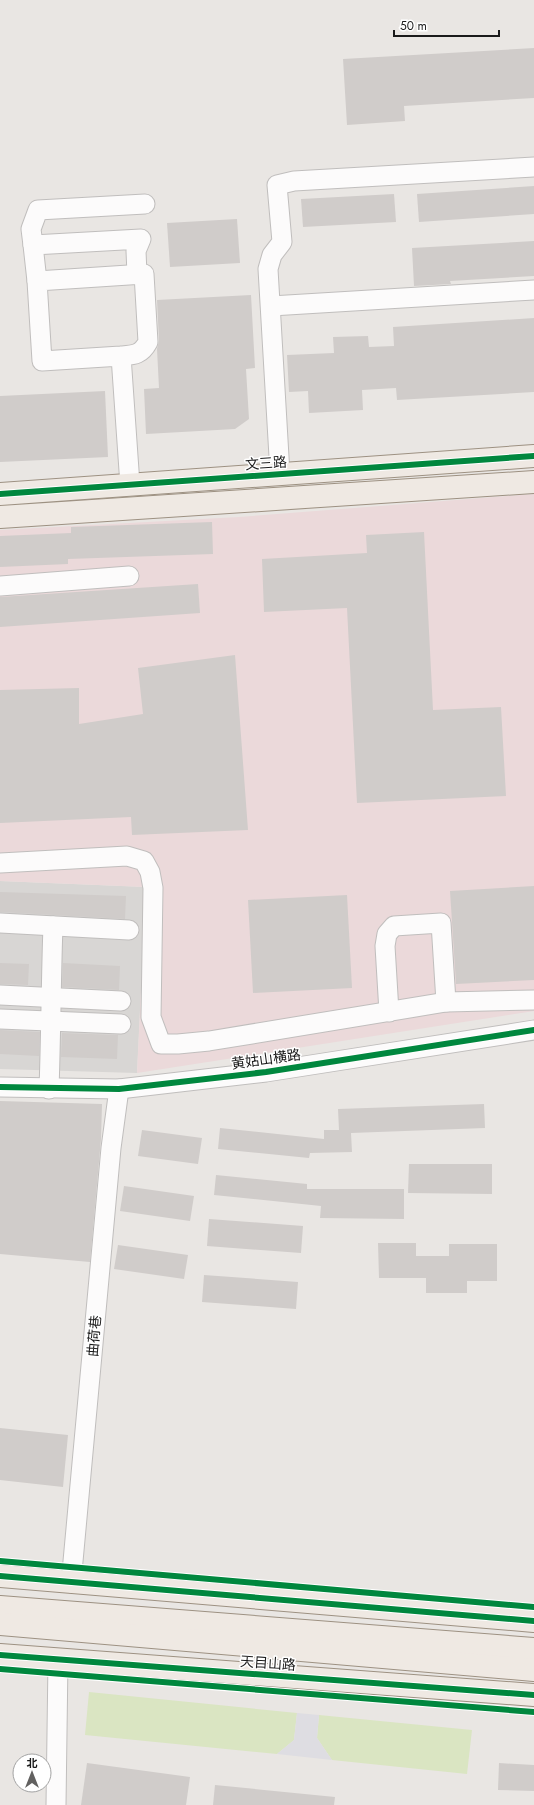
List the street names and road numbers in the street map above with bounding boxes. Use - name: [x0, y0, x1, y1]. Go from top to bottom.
- street label: 文三路: [244, 452, 288, 474]
- street label: 黄姑山横路: [230, 1044, 302, 1074]
- street label: 曲荷巷: [82, 1314, 106, 1358]
- street label: 天目山路: [239, 1651, 297, 1675]

